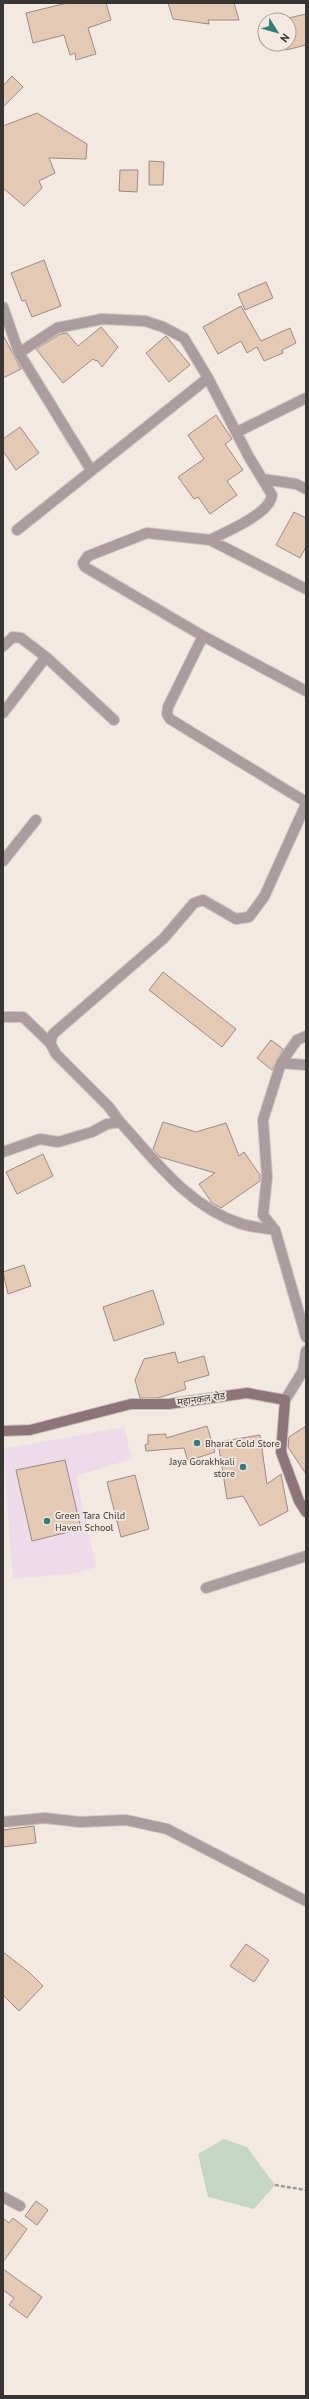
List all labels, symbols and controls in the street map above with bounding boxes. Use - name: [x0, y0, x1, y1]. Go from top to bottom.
- north arrow: [257, 12, 297, 52]
- text: N: [277, 31, 293, 45]
- street label: महानकल रोड: [176, 1389, 227, 1409]
- place label: Bharat Cold Store: [205, 1437, 280, 1450]
- marker: Bharat Cold Store: [192, 1438, 202, 1448]
- place label: Jaya Gorakhkali store: [168, 1455, 235, 1480]
- marker: Jaya Gorakhkali store: [238, 1462, 248, 1472]
- place label: Green Tara Child Haven School: [55, 1509, 125, 1534]
- marker: Green Tara Child Haven School: [42, 1516, 52, 1526]

